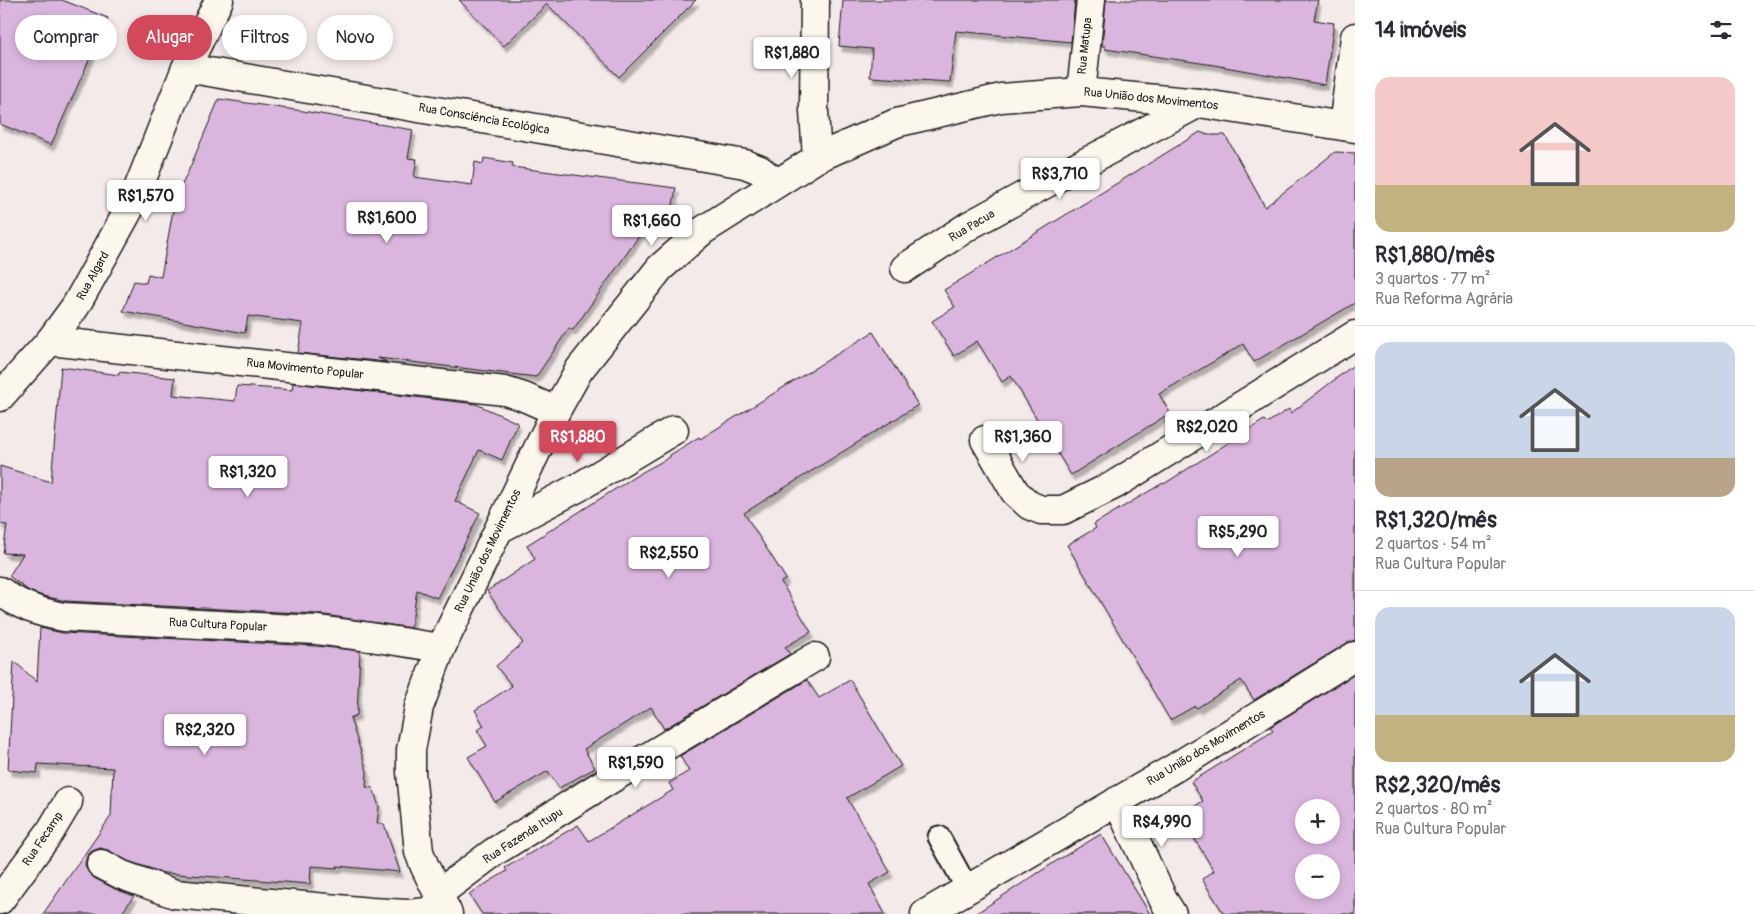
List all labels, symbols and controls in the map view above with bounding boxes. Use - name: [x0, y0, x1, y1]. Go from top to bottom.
- chip: Comprar: [15, 15, 117, 60]
- chip: Alugar: [127, 15, 212, 60]
- chip: Filtros: [222, 15, 307, 60]
- chip: Novo: [317, 15, 393, 60]
- street label: Rua Matupa: [1075, 16, 1095, 75]
- icon: filters: [1707, 16, 1735, 44]
- text: 14 imóveis: [1375, 17, 1466, 44]
- pin: R$1,880: [746, 36, 838, 79]
- text: R$1,880: [764, 43, 820, 63]
- street label: Rua União dos Movimentos: [1083, 84, 1220, 114]
- street label: Rua Consciência Ecológica: [417, 100, 551, 138]
- icon: home: [1510, 109, 1600, 199]
- pin: R$3,710: [1014, 158, 1106, 200]
- text: R$3,710: [1032, 164, 1088, 184]
- pin: R$1,570: [100, 180, 192, 222]
- text: R$1,570: [118, 186, 174, 206]
- pin: R$1,600: [341, 202, 433, 244]
- pin: R$1,660: [606, 204, 698, 247]
- street label: Rua Pacua: [946, 206, 998, 245]
- text: R$1,600: [357, 208, 417, 228]
- text: R$1,660: [623, 211, 681, 231]
- text: R$1,880/mês: [1375, 242, 1494, 269]
- street label: Rua Algard: [74, 249, 113, 303]
- text: 3 quartos · 77 m²: [1375, 269, 1490, 289]
- text: Rua Reforma Agrária: [1375, 289, 1513, 309]
- street label: Rua Movimento Popular: [246, 355, 365, 383]
- icon: home: [1510, 375, 1600, 465]
- pin: R$2,020: [1161, 410, 1253, 453]
- text: R$2,020: [1176, 417, 1238, 437]
- pin: R$1,880: [532, 420, 624, 463]
- pin: R$1,360: [977, 420, 1069, 463]
- text: R$1,880: [550, 427, 606, 447]
- text: R$1,360: [994, 427, 1052, 447]
- pin: R$1,320: [202, 456, 294, 498]
- text: R$1,320: [219, 462, 277, 482]
- street label: Rua União dos Movimentos: [452, 486, 525, 615]
- text: R$1,320/mês: [1375, 507, 1497, 534]
- pin: R$5,290: [1192, 516, 1284, 558]
- text: R$5,290: [1209, 522, 1267, 542]
- text: 2 quartos · 54 m²: [1375, 534, 1492, 554]
- pin: R$2,550: [623, 536, 715, 579]
- text: R$2,550: [639, 543, 699, 563]
- text: Rua Cultura Popular: [1375, 554, 1506, 574]
- street label: Rua Cultura Popular: [168, 615, 268, 635]
- icon: home: [1510, 640, 1600, 730]
- street label: Rua União dos Movimentos: [1144, 706, 1268, 789]
- pin: R$2,320: [159, 714, 251, 756]
- text: R$2,320: [175, 720, 235, 740]
- pin: R$1,590: [590, 746, 682, 789]
- text: R$1,590: [608, 753, 664, 773]
- text: R$2,320/mês: [1375, 772, 1500, 799]
- map controls: [1295, 799, 1340, 899]
- button: +: [1295, 799, 1340, 844]
- text: 2 quartos · 80 m²: [1375, 799, 1493, 819]
- street label: Rua Fazenda Itupu: [480, 805, 566, 867]
- pin: R$4,990: [1116, 806, 1208, 848]
- street label: Rua Fecamp: [19, 809, 67, 869]
- text: R$4,990: [1133, 812, 1191, 832]
- text: Rua Cultura Popular: [1375, 819, 1506, 839]
- button: −: [1295, 854, 1340, 899]

